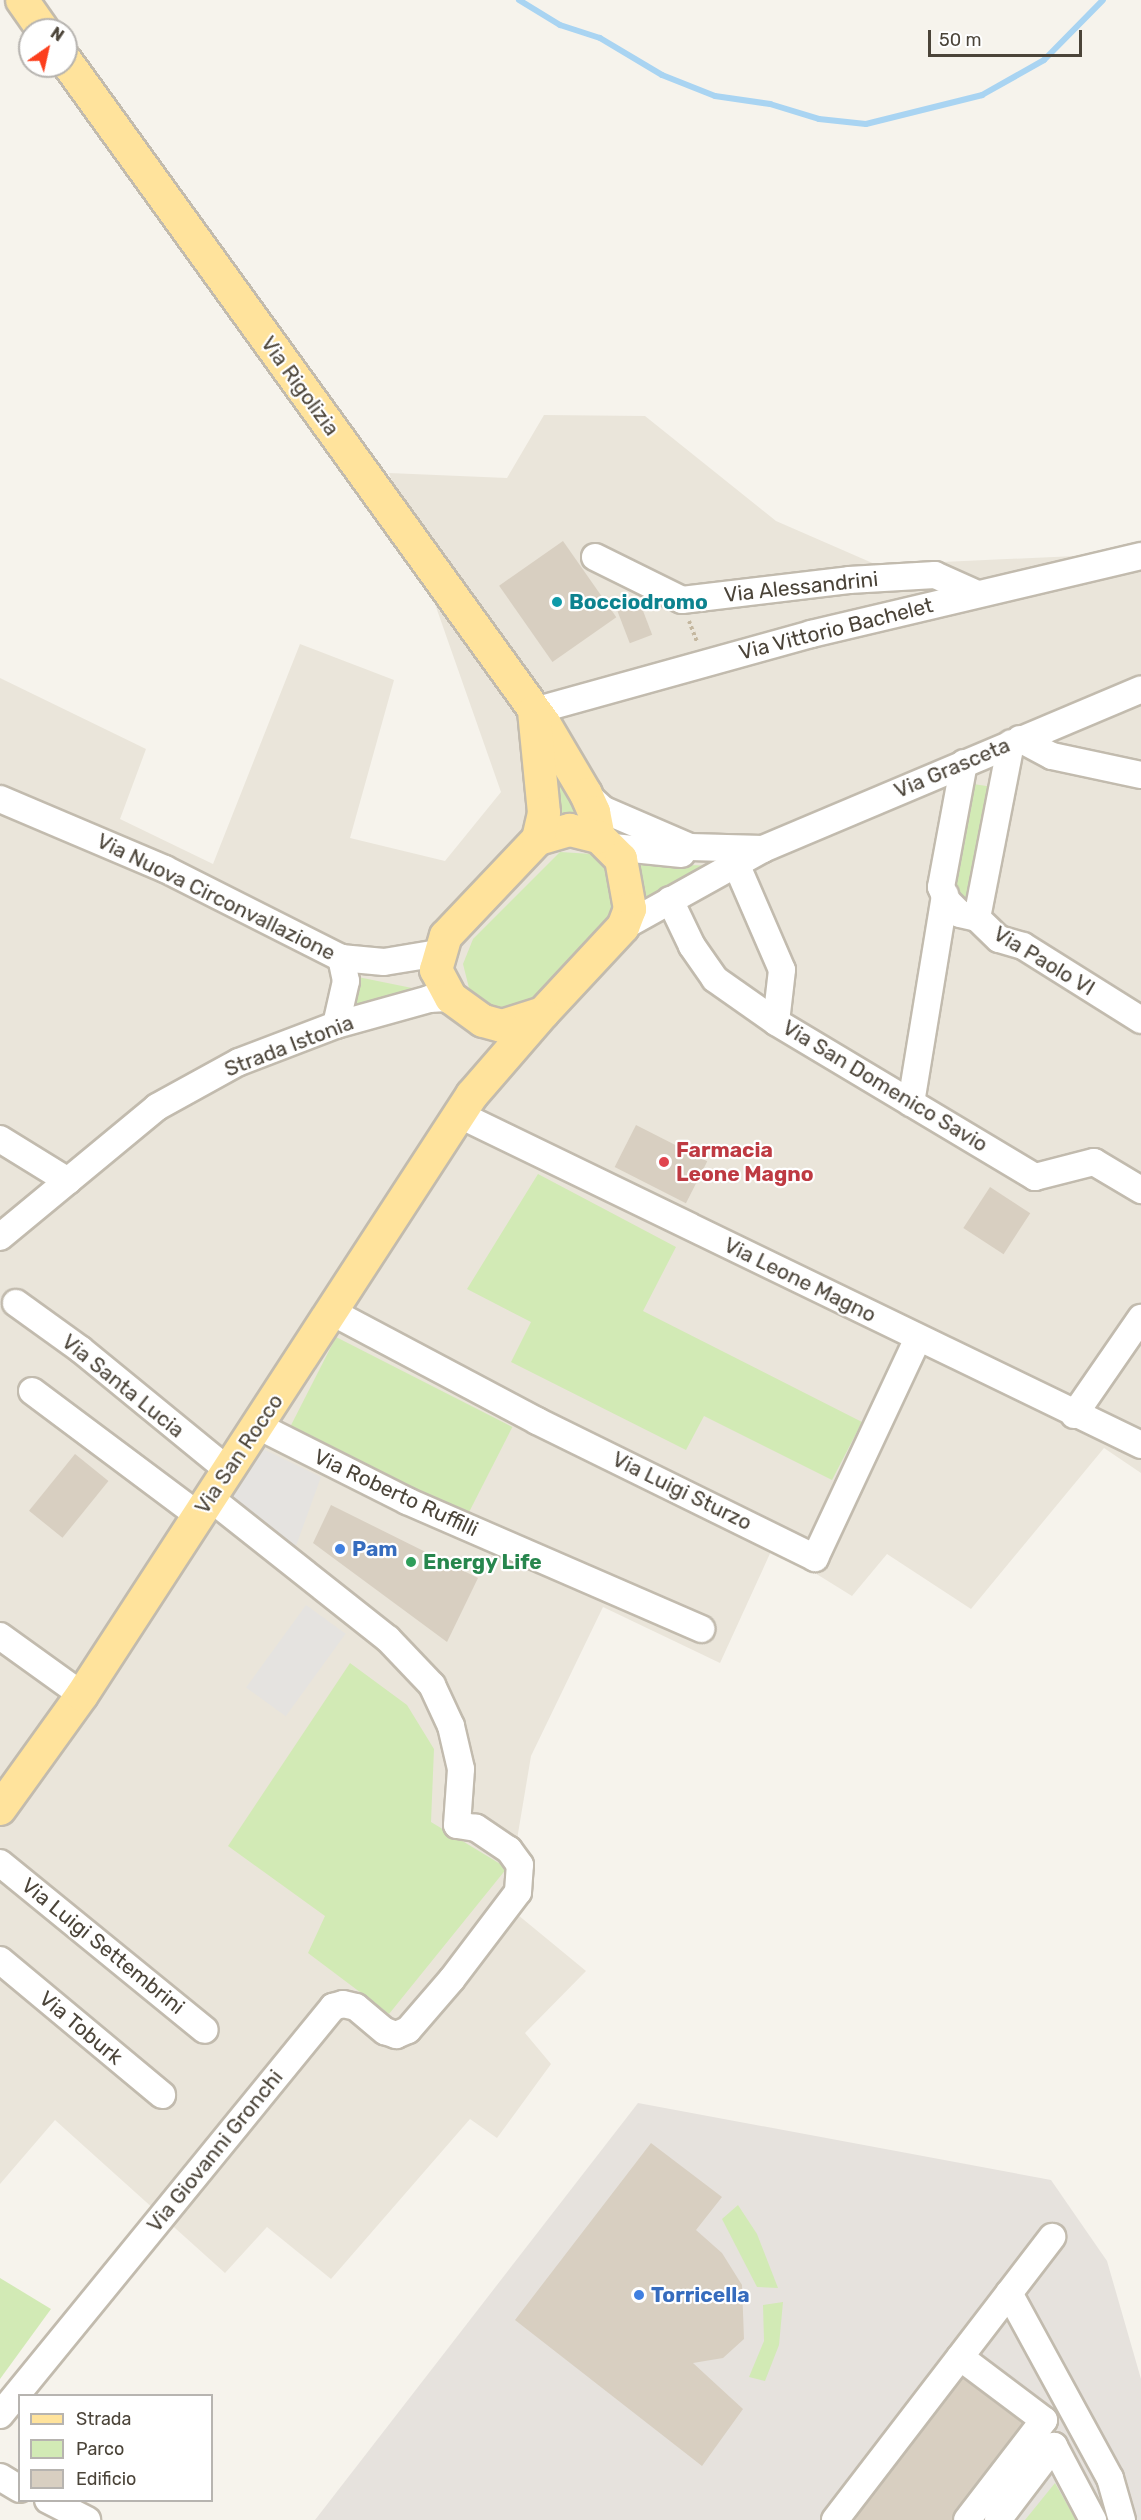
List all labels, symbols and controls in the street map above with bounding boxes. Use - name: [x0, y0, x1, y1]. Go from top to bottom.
- north arrow: [18, 18, 78, 78]
- scale bar: [931, 18, 1086, 56]
- text: N: [47, 23, 67, 45]
- text: 50 m: [939, 29, 982, 51]
- street label: Via Rigolizia: [256, 331, 344, 441]
- street label: Via Alessandrini: [722, 566, 880, 608]
- place label: Bocciodromo: [569, 589, 708, 615]
- street label: Via Vittorio Bachelet: [736, 593, 936, 665]
- marker: Bocciodromo: [550, 595, 564, 609]
- street label: Via Grasceta: [890, 732, 1014, 804]
- street label: Via Nuova Circonvallazione: [93, 828, 339, 966]
- street label: Via Paolo VI: [989, 921, 1099, 1001]
- street label: Strada Istonia: [221, 1010, 357, 1082]
- street label: Via San Domenico Savio: [778, 1015, 992, 1157]
- place label: Farmacia Leone Magno: [676, 1137, 814, 1187]
- marker: Farmacia Leone Magno: [657, 1155, 671, 1169]
- street label: Via Leone Magno: [720, 1232, 880, 1328]
- street label: Via Santa Lucia: [57, 1329, 189, 1443]
- street label: Via San Rocco: [190, 1389, 288, 1519]
- street label: Via Roberto Ruffilli: [310, 1444, 482, 1542]
- street label: Via Luigi Sturzo: [608, 1446, 756, 1536]
- place label: Pam: [352, 1536, 398, 1562]
- marker: Pam: [333, 1542, 347, 1556]
- place label: Energy Life: [423, 1549, 542, 1575]
- marker: Energy Life: [404, 1555, 418, 1569]
- street label: Via Luigi Settembrini: [16, 1873, 190, 2019]
- street label: Via Toburk: [34, 1986, 128, 2070]
- street label: Via Giovanni Gronchi: [142, 2065, 288, 2237]
- place label: Torricella: [651, 2282, 750, 2308]
- marker: Torricella: [632, 2288, 646, 2302]
- legend: [18, 2394, 213, 2502]
- text: Strada: [76, 2408, 132, 2430]
- text: Parco: [76, 2438, 124, 2460]
- text: Edificio: [76, 2468, 136, 2490]

